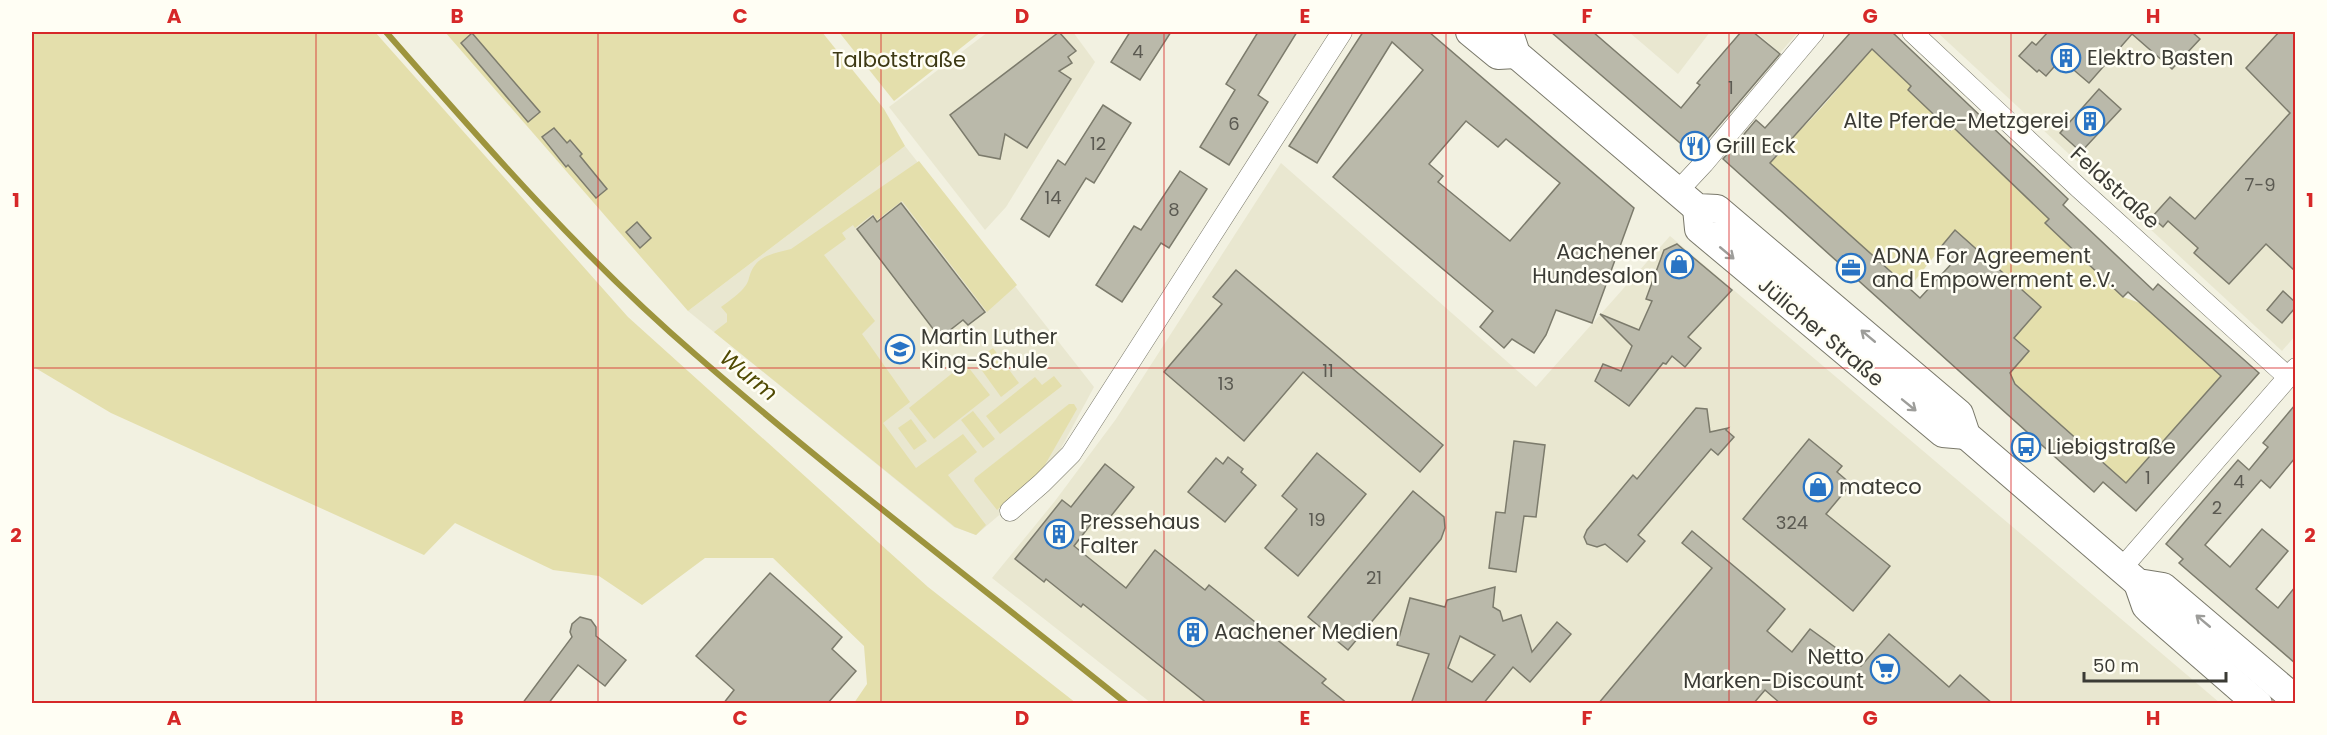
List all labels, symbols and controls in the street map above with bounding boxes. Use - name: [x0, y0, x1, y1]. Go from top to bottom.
- text: A: [167, 2, 182, 30]
- text: B: [450, 2, 464, 30]
- text: C: [732, 2, 748, 30]
- text: D: [1015, 2, 1029, 30]
- text: E: [1300, 2, 1310, 30]
- text: F: [1582, 2, 1593, 30]
- text: G: [1862, 2, 1878, 30]
- text: H: [2146, 2, 2160, 30]
- house number: 4: [1132, 39, 1144, 64]
- building icon: Elektro Basten: [2050, 42, 2082, 74]
- place label: Elektro Basten: [2087, 43, 2233, 72]
- park label: Talbotstraße: [832, 45, 966, 74]
- house number: 1: [1728, 75, 1734, 100]
- building icon: Alte Pferde-Metzgerei: [2074, 105, 2106, 137]
- place label: Alte Pferde-Metzgerei: [1843, 106, 2069, 135]
- house number: 6: [1228, 111, 1240, 136]
- restaurant icon: Grill Eck: [1679, 130, 1711, 162]
- house number: 12: [1090, 131, 1106, 156]
- place label: Grill Eck: [1716, 131, 1796, 160]
- street label: Feldstraße: [2064, 140, 2166, 236]
- house number: 7-9: [2244, 172, 2276, 197]
- house number: 14: [1044, 185, 1062, 210]
- text: 1: [12, 186, 20, 214]
- text: 1: [2306, 186, 2314, 214]
- house number: 8: [1168, 197, 1180, 222]
- place label: Aachener Hundesalon: [1532, 237, 1658, 290]
- place label: ADNA For Agreement and Empowerment e.V.: [1872, 241, 2115, 294]
- one-way arrow: [1719, 246, 1734, 260]
- shop icon: Aachener Hundesalon: [1663, 248, 1695, 280]
- office icon: ADNA For Agreement and Empowerment e.V.: [1835, 252, 1867, 284]
- street label: Jülicher Straße: [1752, 270, 1891, 393]
- place label: Martin Luther King-Schule: [921, 322, 1058, 375]
- one-way arrow: [1860, 330, 1876, 343]
- school or university icon: Martin Luther King-Schule: [884, 333, 916, 365]
- water label: Wurm: [713, 342, 784, 408]
- house number: 11: [1322, 358, 1334, 383]
- house number: 13: [1218, 371, 1234, 396]
- one-way arrow: [1901, 398, 1917, 411]
- bus stop icon: Liebigstraße: [2010, 431, 2042, 463]
- place label: Liebigstraße: [2047, 432, 2176, 461]
- house number: 1: [2145, 465, 2151, 490]
- house number: 4: [2233, 469, 2245, 494]
- shop icon: mateco: [1802, 471, 1834, 503]
- place label: mateco: [1839, 472, 1922, 501]
- house number: 2: [2212, 495, 2222, 520]
- place label: Pressehaus Falter: [1080, 507, 1200, 560]
- house number: 19: [1308, 507, 1326, 532]
- house number: 324: [1776, 510, 1808, 535]
- building icon: Pressehaus Falter: [1043, 518, 1075, 550]
- text: 2: [10, 521, 22, 549]
- text: 2: [2304, 521, 2316, 549]
- house number: 21: [1366, 565, 1382, 590]
- one-way arrow: [2196, 614, 2211, 628]
- building icon: Aachener Medien: [1177, 616, 1209, 648]
- place label: Aachener Medien: [1214, 617, 1398, 646]
- place label: Netto Marken-Discount: [1683, 642, 1864, 695]
- scale bar: [2084, 645, 2226, 683]
- supermarket icon: Netto Marken-Discount: [1869, 653, 1901, 685]
- text: 50 m: [2093, 653, 2139, 678]
- text: A: [167, 704, 182, 732]
- text: B: [450, 704, 464, 732]
- text: C: [732, 704, 748, 732]
- text: D: [1015, 704, 1029, 732]
- text: E: [1300, 704, 1310, 732]
- text: F: [1582, 704, 1593, 732]
- text: G: [1862, 704, 1878, 732]
- text: H: [2146, 704, 2160, 732]

